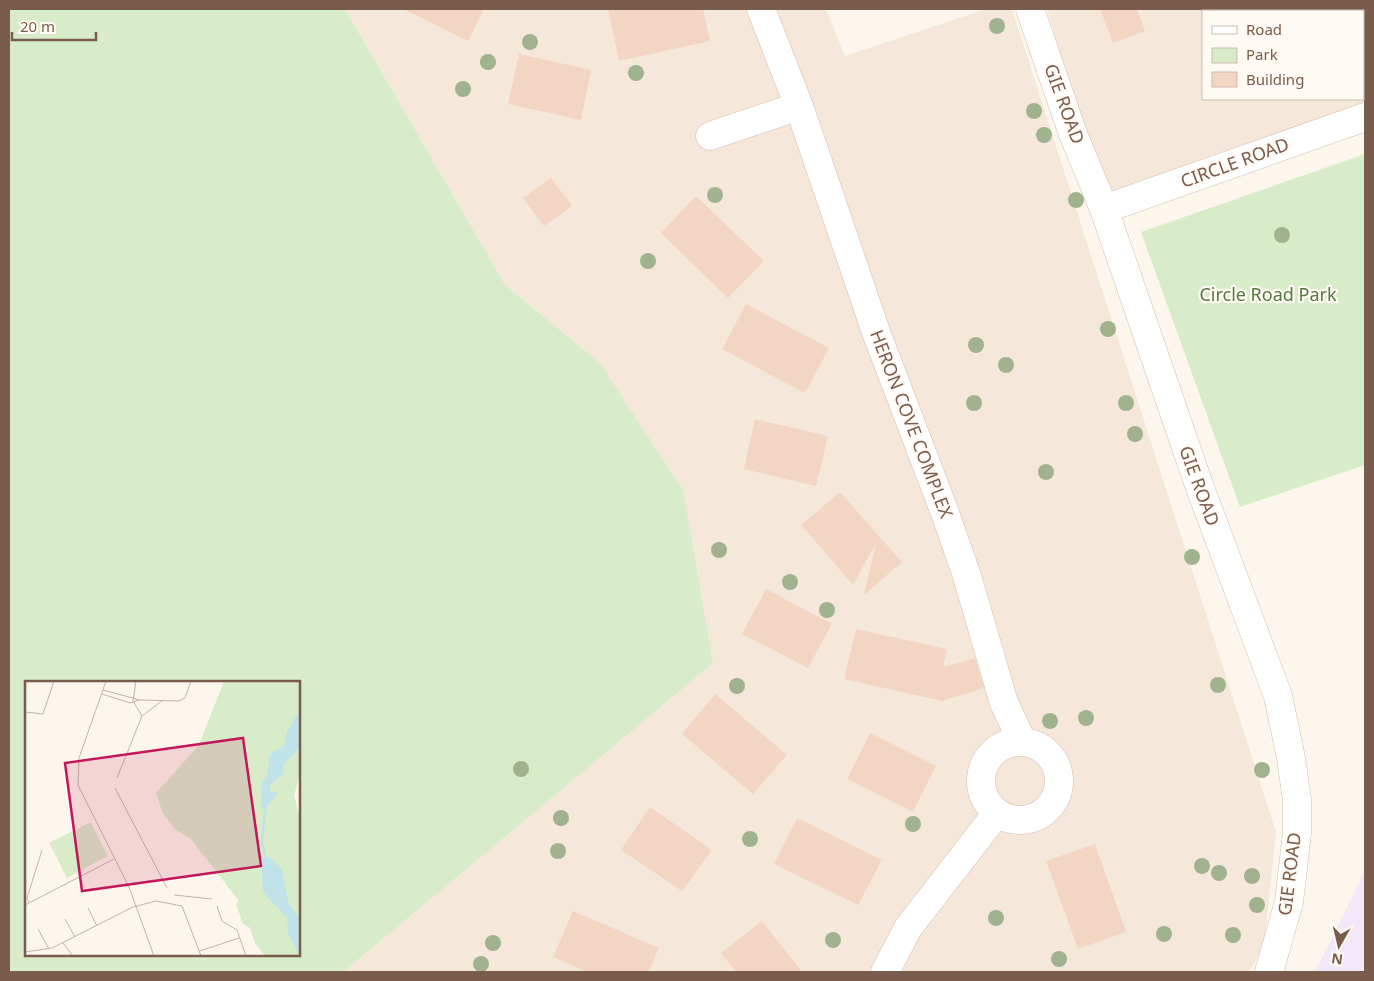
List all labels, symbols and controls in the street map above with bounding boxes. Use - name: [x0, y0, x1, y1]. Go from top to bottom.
- scale bar: [12, 10, 96, 42]
- legend: [1202, 10, 1364, 100]
- text: 20 m: [20, 16, 55, 36]
- text: Road: [1246, 19, 1282, 39]
- text: Park: [1246, 44, 1278, 64]
- street label: GIE ROAD: [1039, 60, 1090, 147]
- text: Building: [1246, 69, 1304, 89]
- street label: CIRCLE ROAD: [1177, 131, 1292, 193]
- park label: Circle Road Park: [1199, 282, 1337, 306]
- street label: HERON COVE COMPLEX: [865, 326, 959, 522]
- street label: GIE ROAD: [1174, 442, 1225, 529]
- inset map: [25, 681, 300, 956]
- street label: GIE ROAD: [1272, 831, 1306, 917]
- north arrow: [1314, 921, 1364, 971]
- text: N: [1330, 949, 1344, 970]

